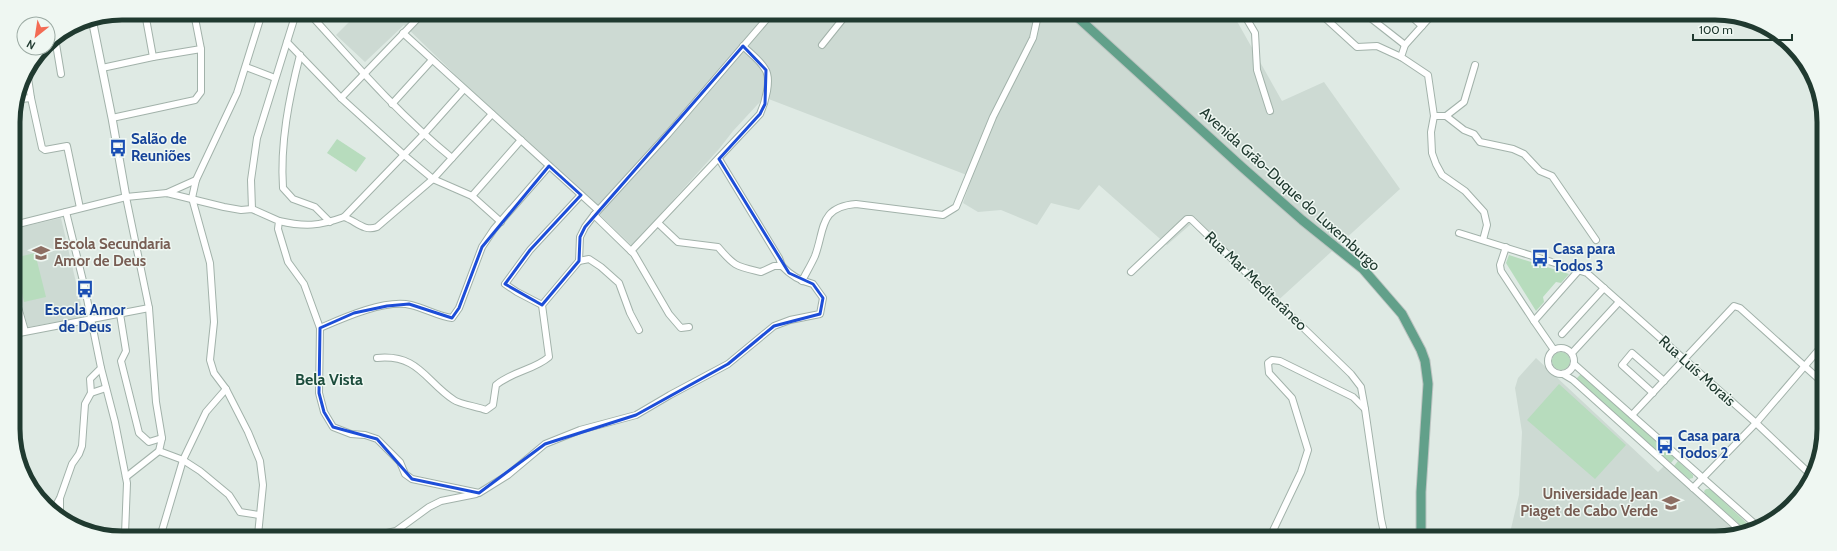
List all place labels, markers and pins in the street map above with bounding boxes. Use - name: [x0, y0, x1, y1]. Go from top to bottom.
- place label: Salão de Reuniões: [131, 130, 191, 165]
- bus stop icon: Salão de Reuniões: [108, 138, 128, 158]
- place label: Escola Secundaria Amor de Deus: [54, 235, 171, 270]
- place label: Casa para Todos 3: [1553, 240, 1616, 275]
- school or university icon: Escola Secundaria Amor de Deus: [31, 243, 51, 263]
- bus stop icon: Casa para Todos 3: [1530, 248, 1550, 268]
- bus stop icon: Escola Amor de Deus: [75, 279, 95, 299]
- place label: Escola Amor de Deus: [45, 301, 125, 336]
- place label: Casa para Todos 2: [1678, 427, 1741, 462]
- bus stop icon: Casa para Todos 2: [1655, 435, 1675, 455]
- place label: Universidade Jean Piaget de Cabo Verde: [1520, 485, 1658, 520]
- school or university icon: Universidade Jean Piaget de Cabo Verde: [1661, 493, 1681, 513]

